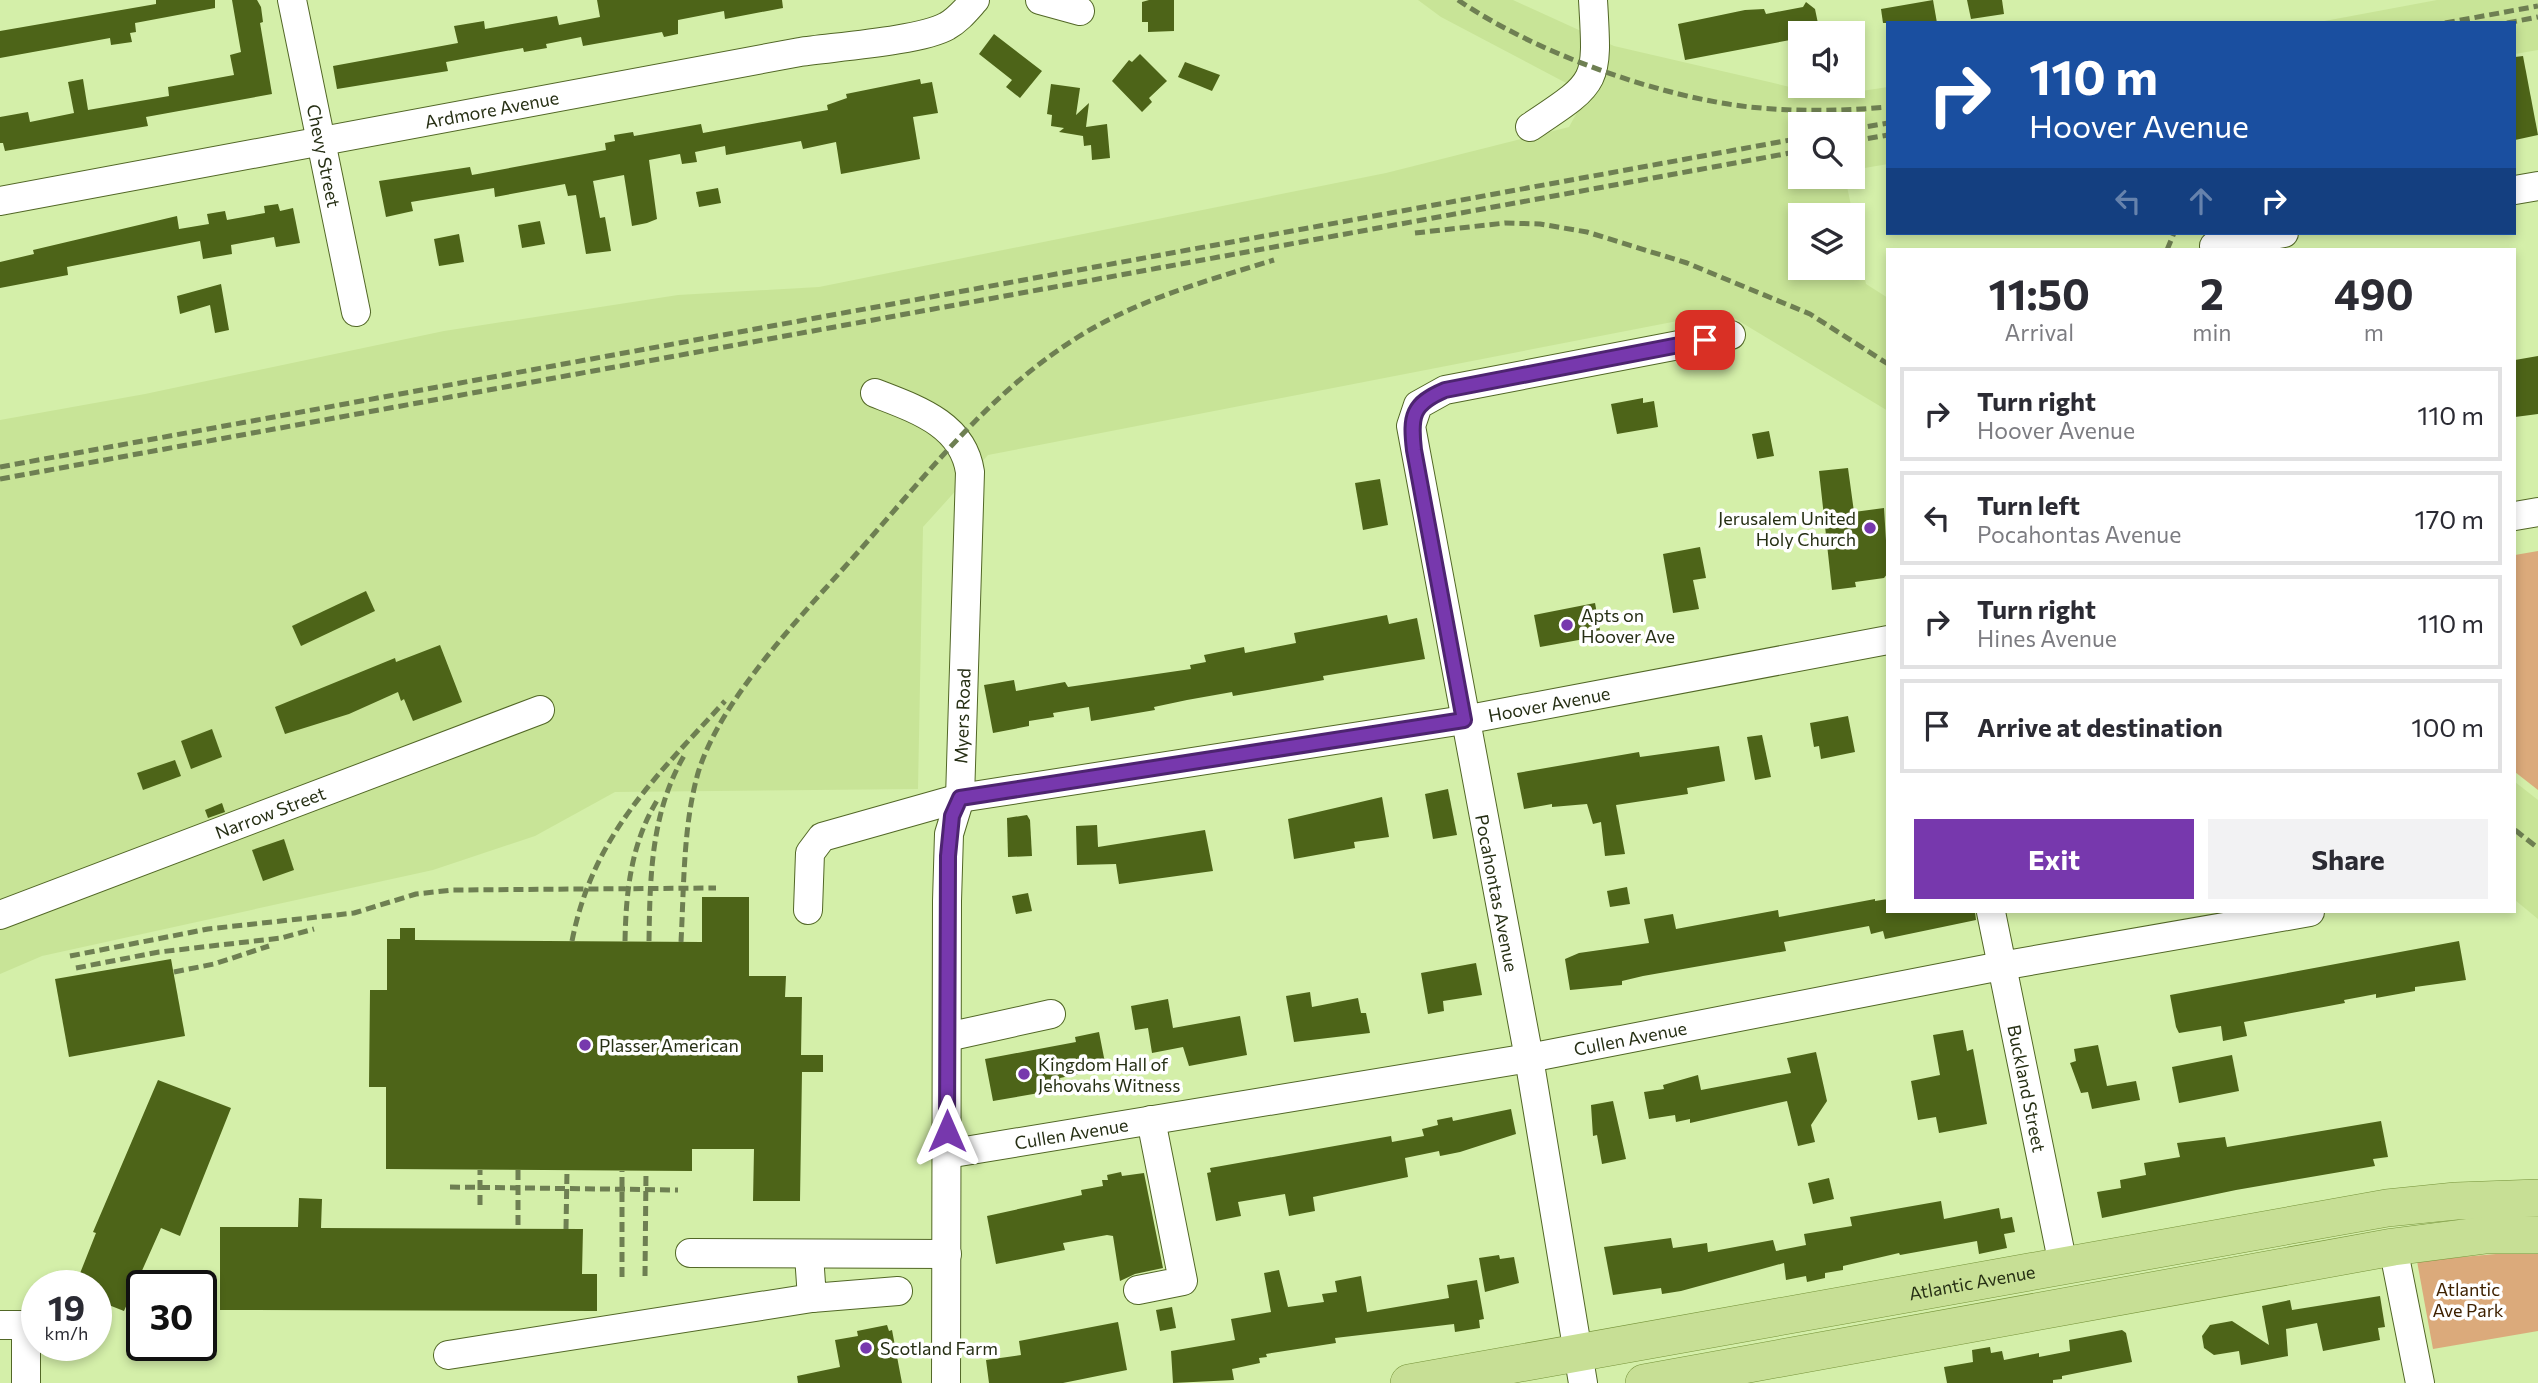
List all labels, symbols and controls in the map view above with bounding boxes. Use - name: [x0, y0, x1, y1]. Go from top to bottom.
- map controls: [1788, 21, 1865, 280]
- button: sound: [1788, 21, 1865, 98]
- text: 110 m: [2029, 45, 2158, 105]
- icon: right: [1914, 49, 2005, 140]
- street label: Ardmore Avenue: [423, 86, 560, 133]
- street label: Chevy Street: [303, 102, 345, 209]
- text: Hoover Avenue: [2029, 105, 2249, 145]
- button: search: [1788, 112, 1865, 189]
- icon: left: [2109, 182, 2147, 220]
- icon: ahead: [2182, 182, 2220, 220]
- icon: right: [2255, 182, 2293, 220]
- button: layers: [1788, 203, 1865, 280]
- text: 11:50: [1988, 267, 2090, 319]
- text: 2: [2200, 267, 2224, 319]
- text: 490: [2334, 267, 2414, 319]
- pin: [1675, 310, 1735, 370]
- text: Arrival: [2004, 318, 2074, 346]
- text: min: [2192, 318, 2232, 346]
- text: m: [2364, 318, 2384, 346]
- icon: arrive: [1686, 321, 1724, 359]
- text: Turn right: [1977, 385, 2096, 416]
- icon: right: [1918, 395, 1956, 433]
- text: 110 m: [2417, 399, 2484, 430]
- text: Hoover Avenue: [1977, 416, 2135, 444]
- text: Turn left: [1977, 489, 2080, 520]
- icon: left: [1918, 499, 1956, 537]
- text: 170 m: [2415, 503, 2484, 534]
- place label: Jerusalem United Holy Church: [1718, 507, 1856, 550]
- marker: Jerusalem United Holy Church: [1862, 520, 1878, 536]
- text: Pocahontas Avenue: [1977, 520, 2181, 548]
- text: Turn right: [1977, 593, 2096, 624]
- icon: right: [1918, 603, 1956, 641]
- place label: Apts on Hoover Ave: [1581, 604, 1675, 647]
- text: 110 m: [2417, 607, 2484, 638]
- marker: Apts on Hoover Ave: [1559, 617, 1575, 633]
- text: Hines Avenue: [1977, 624, 2117, 652]
- street label: Myers Road: [949, 668, 975, 764]
- street label: Hoover Avenue: [1486, 682, 1612, 726]
- icon: arrive: [1918, 707, 1956, 745]
- text: Arrive at destination: [1977, 711, 2223, 742]
- text: 100 m: [2411, 711, 2484, 742]
- street label: Narrow Street: [212, 781, 328, 843]
- street label: Pocahontas Avenue: [1471, 812, 1523, 974]
- button: Exit: [1914, 819, 2194, 899]
- button: Share: [2208, 819, 2488, 899]
- street label: Cullen Avenue: [1572, 1016, 1689, 1060]
- street label: Buckland Street: [2003, 1023, 2051, 1154]
- place label: Plasser American: [599, 1034, 739, 1056]
- marker: Plasser American: [577, 1037, 593, 1053]
- place label: Kingdom Hall of Jehovahs Witness: [1038, 1053, 1180, 1096]
- marker: Kingdom Hall of Jehovahs Witness: [1016, 1066, 1032, 1082]
- position arrow: [910, 1094, 984, 1168]
- street label: Cullen Avenue: [1013, 1113, 1130, 1154]
- street label: Atlantic Avenue: [1907, 1260, 2037, 1304]
- speed limit sign: 30: [126, 1270, 217, 1361]
- park label: Atlantic Ave Park: [2432, 1278, 2504, 1321]
- text: 19: [48, 1285, 85, 1328]
- text: km/h: [45, 1322, 88, 1344]
- place label: Scotland Farm: [880, 1337, 998, 1359]
- marker: Scotland Farm: [858, 1340, 874, 1356]

